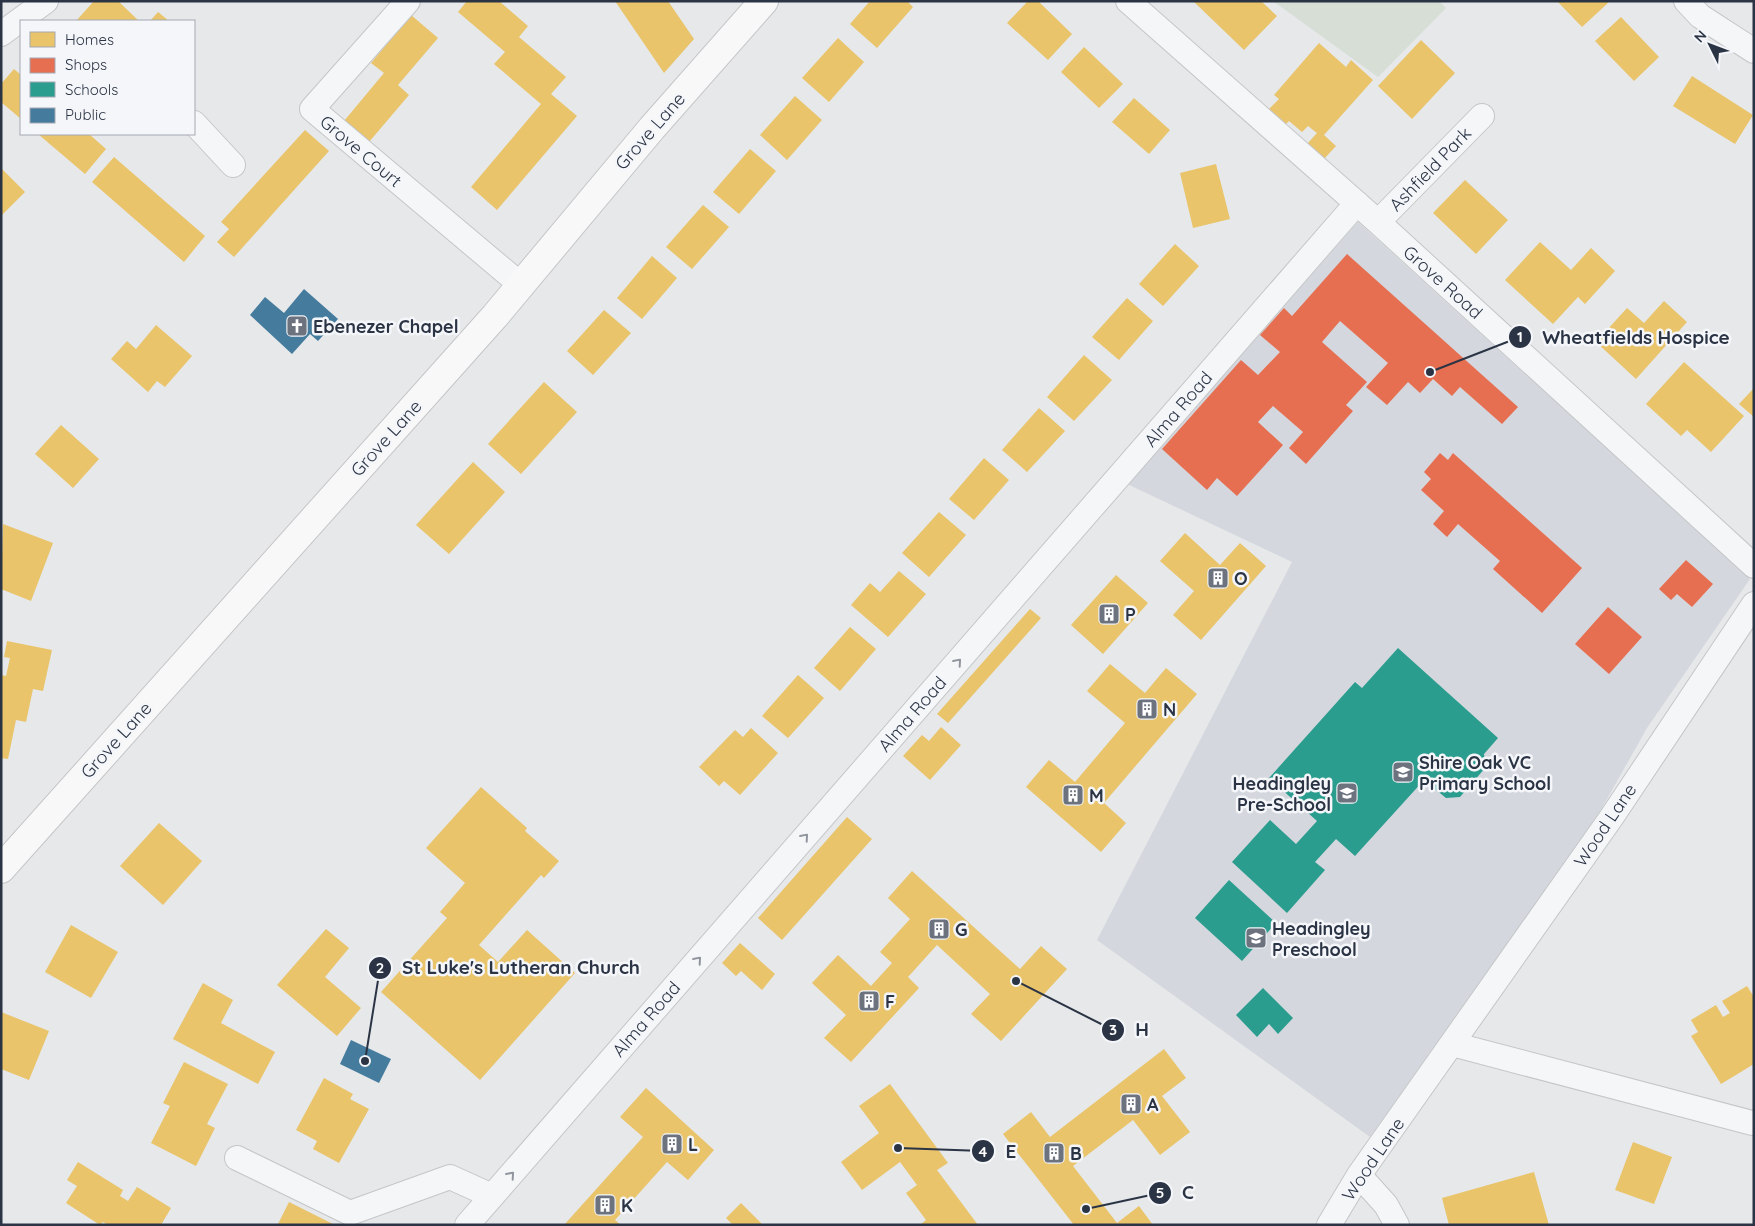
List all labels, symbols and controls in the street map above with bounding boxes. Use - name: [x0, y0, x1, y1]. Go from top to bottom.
- legend: [20, 20, 195, 135]
- north arrow: [1685, 20, 1735, 70]
- text: N: [1690, 26, 1710, 46]
- text: Homes: [65, 30, 114, 49]
- text: Shops: [65, 55, 107, 74]
- text: Schools: [65, 80, 118, 99]
- street label: Grove Lane: [610, 87, 690, 175]
- text: Public: [65, 105, 106, 124]
- street label: Grove Court: [315, 110, 407, 192]
- street label: Ashfield Park: [1384, 122, 1476, 216]
- street label: Grove Road: [1399, 240, 1487, 324]
- church icon: Ebenezer Chapel: [285, 314, 309, 338]
- place label: Ebenezer Chapel: [313, 315, 459, 338]
- callout: Wheatfields Hospice: [1508, 320, 1740, 354]
- text: Wheatfields Hospice: [1542, 325, 1730, 349]
- text: 1: [1517, 327, 1523, 346]
- street label: Alma Road: [1139, 366, 1217, 452]
- street label: Grove Lane: [346, 395, 426, 481]
- building icon: O: [1206, 566, 1230, 590]
- place label: O: [1234, 567, 1248, 590]
- building icon: P: [1097, 602, 1121, 626]
- place label: P: [1125, 603, 1136, 626]
- one-way arrow: [952, 659, 961, 668]
- street label: Alma Road: [873, 671, 951, 757]
- street label: Grove Lane: [76, 697, 156, 783]
- building icon: N: [1135, 697, 1159, 721]
- place label: N: [1163, 698, 1176, 721]
- place label: Shire Oak VC Primary School: [1419, 751, 1551, 795]
- school or university icon: Shire Oak VC Primary School: [1391, 760, 1415, 784]
- place label: Headingley Pre-School: [1233, 772, 1331, 816]
- street label: Wood Lane: [1569, 779, 1641, 871]
- school or university icon: Headingley Pre-School: [1335, 781, 1359, 805]
- building icon: M: [1061, 783, 1085, 807]
- place label: M: [1089, 784, 1104, 807]
- one-way arrow: [799, 834, 808, 843]
- building icon: G: [927, 917, 951, 941]
- place label: Headingley Preschool: [1272, 917, 1370, 961]
- place label: G: [955, 918, 968, 941]
- school or university icon: Headingley Preschool: [1244, 926, 1268, 950]
- callout: St Luke's Lutheran Church: [367, 951, 650, 985]
- text: St Luke's Lutheran Church: [402, 955, 640, 979]
- one-way arrow: [692, 956, 701, 965]
- text: 2: [376, 958, 384, 977]
- street label: Alma Road: [607, 976, 685, 1062]
- building icon: F: [857, 989, 881, 1013]
- place label: F: [885, 990, 895, 1013]
- callout: H: [1101, 1013, 1159, 1047]
- text: H: [1135, 1017, 1149, 1041]
- text: 3: [1109, 1020, 1117, 1039]
- building icon: A: [1119, 1092, 1143, 1116]
- place label: A: [1147, 1093, 1159, 1116]
- street label: Wood Lane: [1337, 1113, 1409, 1205]
- building icon: L: [660, 1132, 684, 1156]
- place label: L: [688, 1133, 698, 1156]
- callout: E: [970, 1134, 1026, 1168]
- text: E: [1006, 1139, 1017, 1163]
- building icon: B: [1042, 1141, 1066, 1165]
- text: 4: [979, 1142, 988, 1161]
- place label: B: [1070, 1142, 1082, 1165]
- one-way arrow: [505, 1171, 514, 1180]
- callout: C: [1147, 1176, 1204, 1210]
- text: C: [1182, 1180, 1194, 1204]
- text: 5: [1156, 1183, 1164, 1202]
- building icon: K: [593, 1193, 617, 1217]
- place label: K: [621, 1194, 633, 1217]

